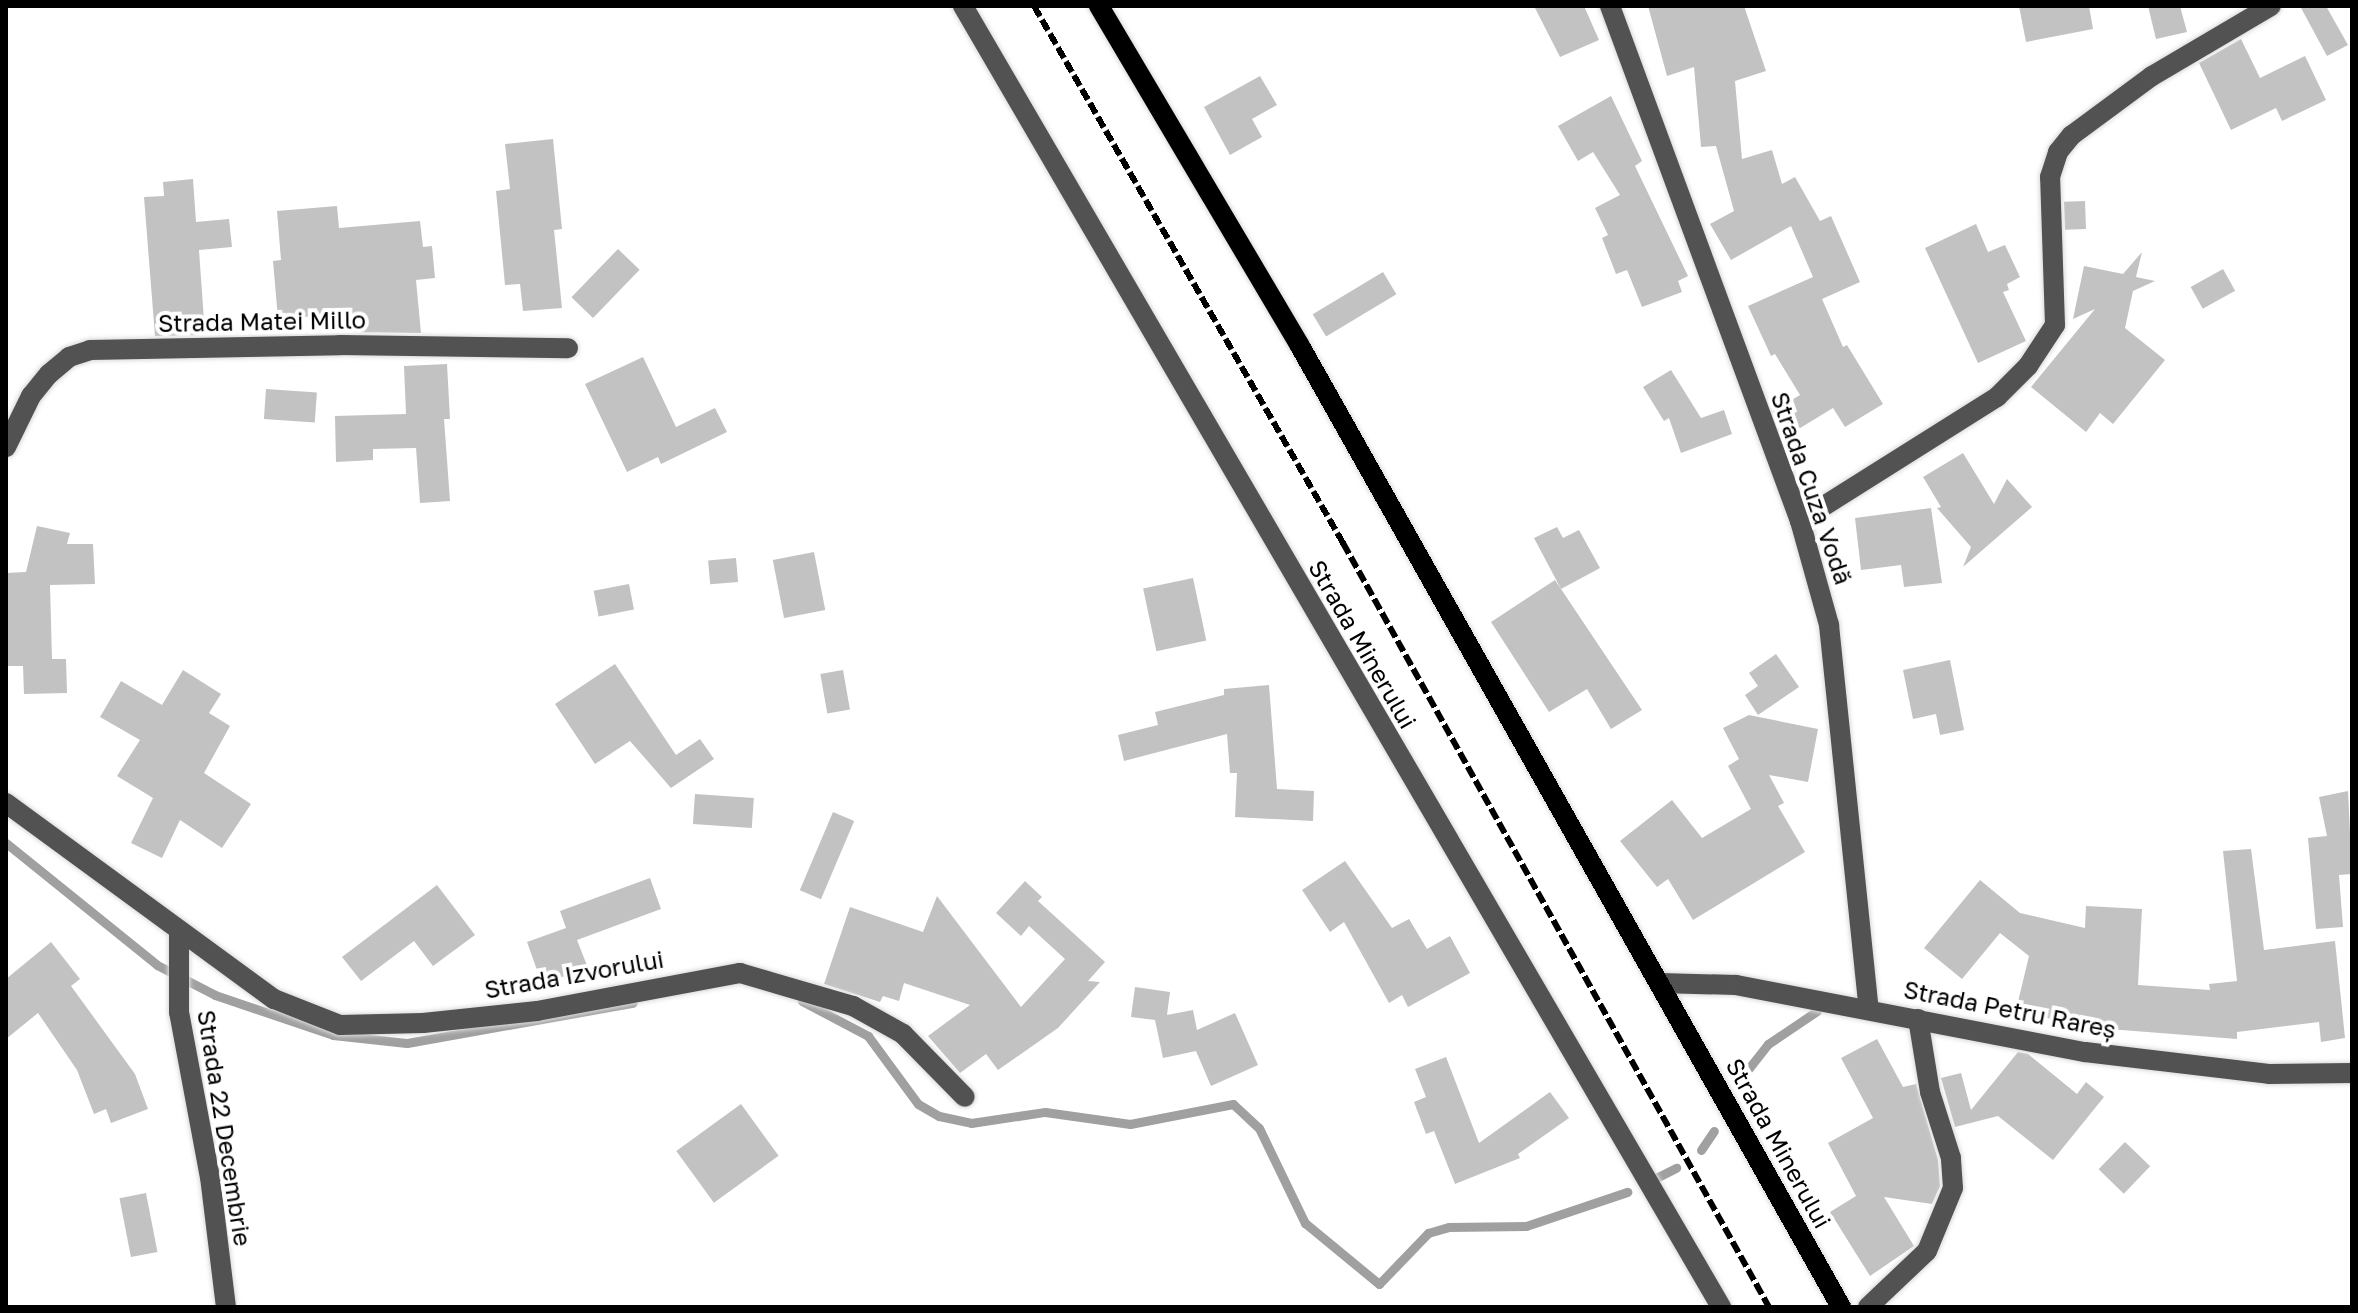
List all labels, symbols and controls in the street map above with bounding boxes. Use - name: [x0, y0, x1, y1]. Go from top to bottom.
- street label: Strada Matei Millo: [158, 305, 366, 337]
- street label: Strada Cuza Vodă: [1766, 388, 1858, 588]
- street label: Strada Minerului: [1303, 555, 1423, 733]
- street label: Strada Izvorului: [482, 944, 666, 1004]
- street label: Strada Petru Rareș: [1901, 974, 2119, 1044]
- street label: Strada 22 Decembrie: [192, 1008, 258, 1248]
- street label: Strada Minerului: [1720, 1053, 1838, 1233]

